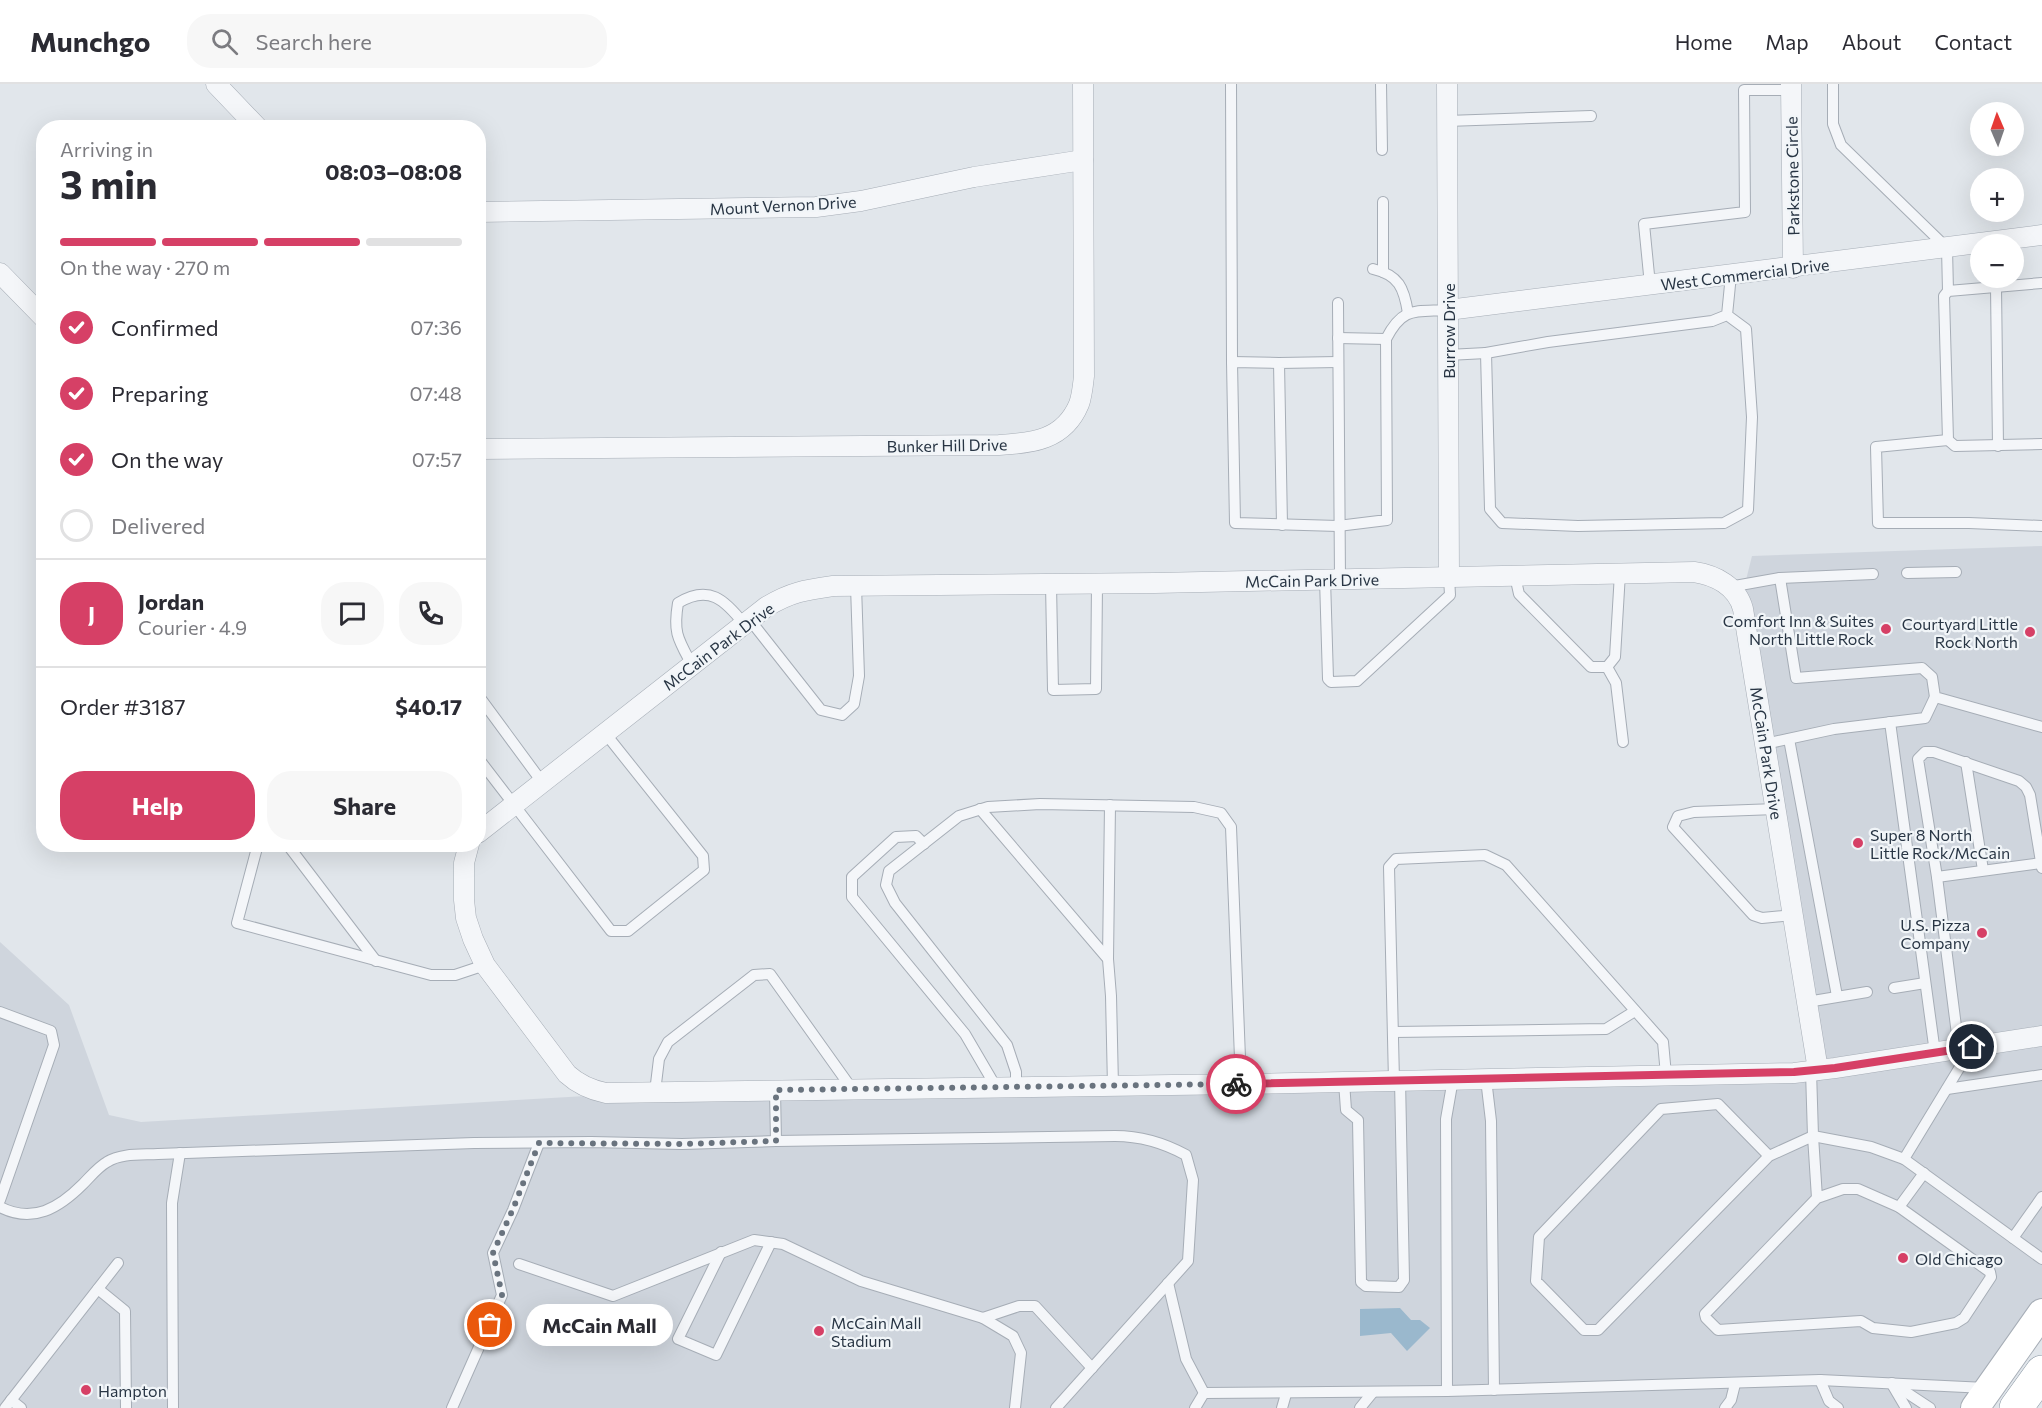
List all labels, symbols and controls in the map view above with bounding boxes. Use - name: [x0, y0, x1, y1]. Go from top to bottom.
- search box: [187, 14, 607, 68]
- text: Munchgo: [30, 24, 151, 58]
- icon: search: [208, 25, 241, 58]
- text: Search here: [256, 28, 372, 55]
- text: Home: [1675, 29, 1732, 54]
- text: Map: [1765, 29, 1809, 54]
- text: About: [1842, 29, 1901, 54]
- text: Contact: [1934, 29, 2012, 54]
- north arrow: [1970, 102, 2024, 156]
- map controls: [1970, 102, 2024, 288]
- street label: Parkstone Circle: [1781, 116, 1803, 236]
- text: Arriving in: [60, 137, 153, 161]
- text: 08:03–08:08: [325, 158, 462, 185]
- text: 3 min: [60, 159, 158, 207]
- button: +: [1970, 168, 2024, 222]
- street label: Mount Vernon Drive: [709, 192, 857, 218]
- button: −: [1970, 234, 2024, 288]
- street label: West Commercial Drive: [1660, 254, 1830, 294]
- text: On the way · 270 m: [60, 255, 230, 279]
- street label: Burrow Drive: [1439, 283, 1458, 379]
- icon: check: [60, 311, 93, 344]
- text: Confirmed: [111, 314, 218, 341]
- text: 07:36: [410, 315, 462, 339]
- icon: check: [60, 377, 93, 410]
- text: Preparing: [111, 380, 208, 407]
- text: 07:48: [410, 381, 462, 405]
- street label: Bunker Hill Drive: [887, 434, 1007, 456]
- icon: check: [60, 443, 93, 476]
- text: On the way: [111, 446, 223, 473]
- text: 07:57: [412, 447, 462, 471]
- text: Delivered: [111, 512, 205, 539]
- street label: McCain Park Drive: [1245, 569, 1379, 591]
- button: chat: [321, 582, 384, 645]
- button: phone: [399, 582, 462, 645]
- text: Jordan: [138, 588, 204, 615]
- street label: McCain Park Drive: [659, 598, 777, 694]
- text: J: [88, 600, 95, 627]
- place label: Comfort Inn & Suites North Little Rock: [1723, 611, 1874, 648]
- place label: Courtyard Little Rock North: [1902, 614, 2018, 651]
- text: Courier · 4.9: [138, 615, 247, 639]
- marker: Comfort Inn & Suites North Little Rock: [1879, 622, 1893, 636]
- marker: Courtyard Little Rock North: [2023, 625, 2037, 639]
- street label: McCain Park Drive: [1747, 685, 1787, 821]
- text: Order #3187: [60, 693, 186, 720]
- text: $40.17: [395, 693, 462, 720]
- button: Help: [60, 771, 255, 840]
- button: Share: [267, 771, 462, 840]
- place label: Super 8 North Little Rock/McCain: [1870, 825, 2010, 862]
- marker: Super 8 North Little Rock/McCain: [1851, 836, 1865, 850]
- place label: U.S. Pizza Company: [1900, 915, 1970, 952]
- marker: U.S. Pizza Company: [1975, 926, 1989, 940]
- pin: [1946, 1021, 1997, 1072]
- icon: home: [1955, 1030, 1988, 1063]
- courier: [1206, 1054, 1266, 1114]
- icon: bike: [1220, 1068, 1253, 1101]
- place label: Old Chicago: [1915, 1249, 2003, 1268]
- marker: Old Chicago: [1896, 1251, 1910, 1265]
- pin: [464, 1299, 515, 1350]
- callout: McCain Mall: [526, 1304, 673, 1346]
- icon: bag: [473, 1308, 506, 1341]
- text: McCain Mall: [542, 1313, 657, 1337]
- place label: McCain Mall Stadium: [831, 1313, 922, 1350]
- marker: McCain Mall Stadium: [812, 1324, 826, 1338]
- place label: Hampton: [98, 1381, 167, 1400]
- marker: Hampton: [79, 1383, 93, 1397]

